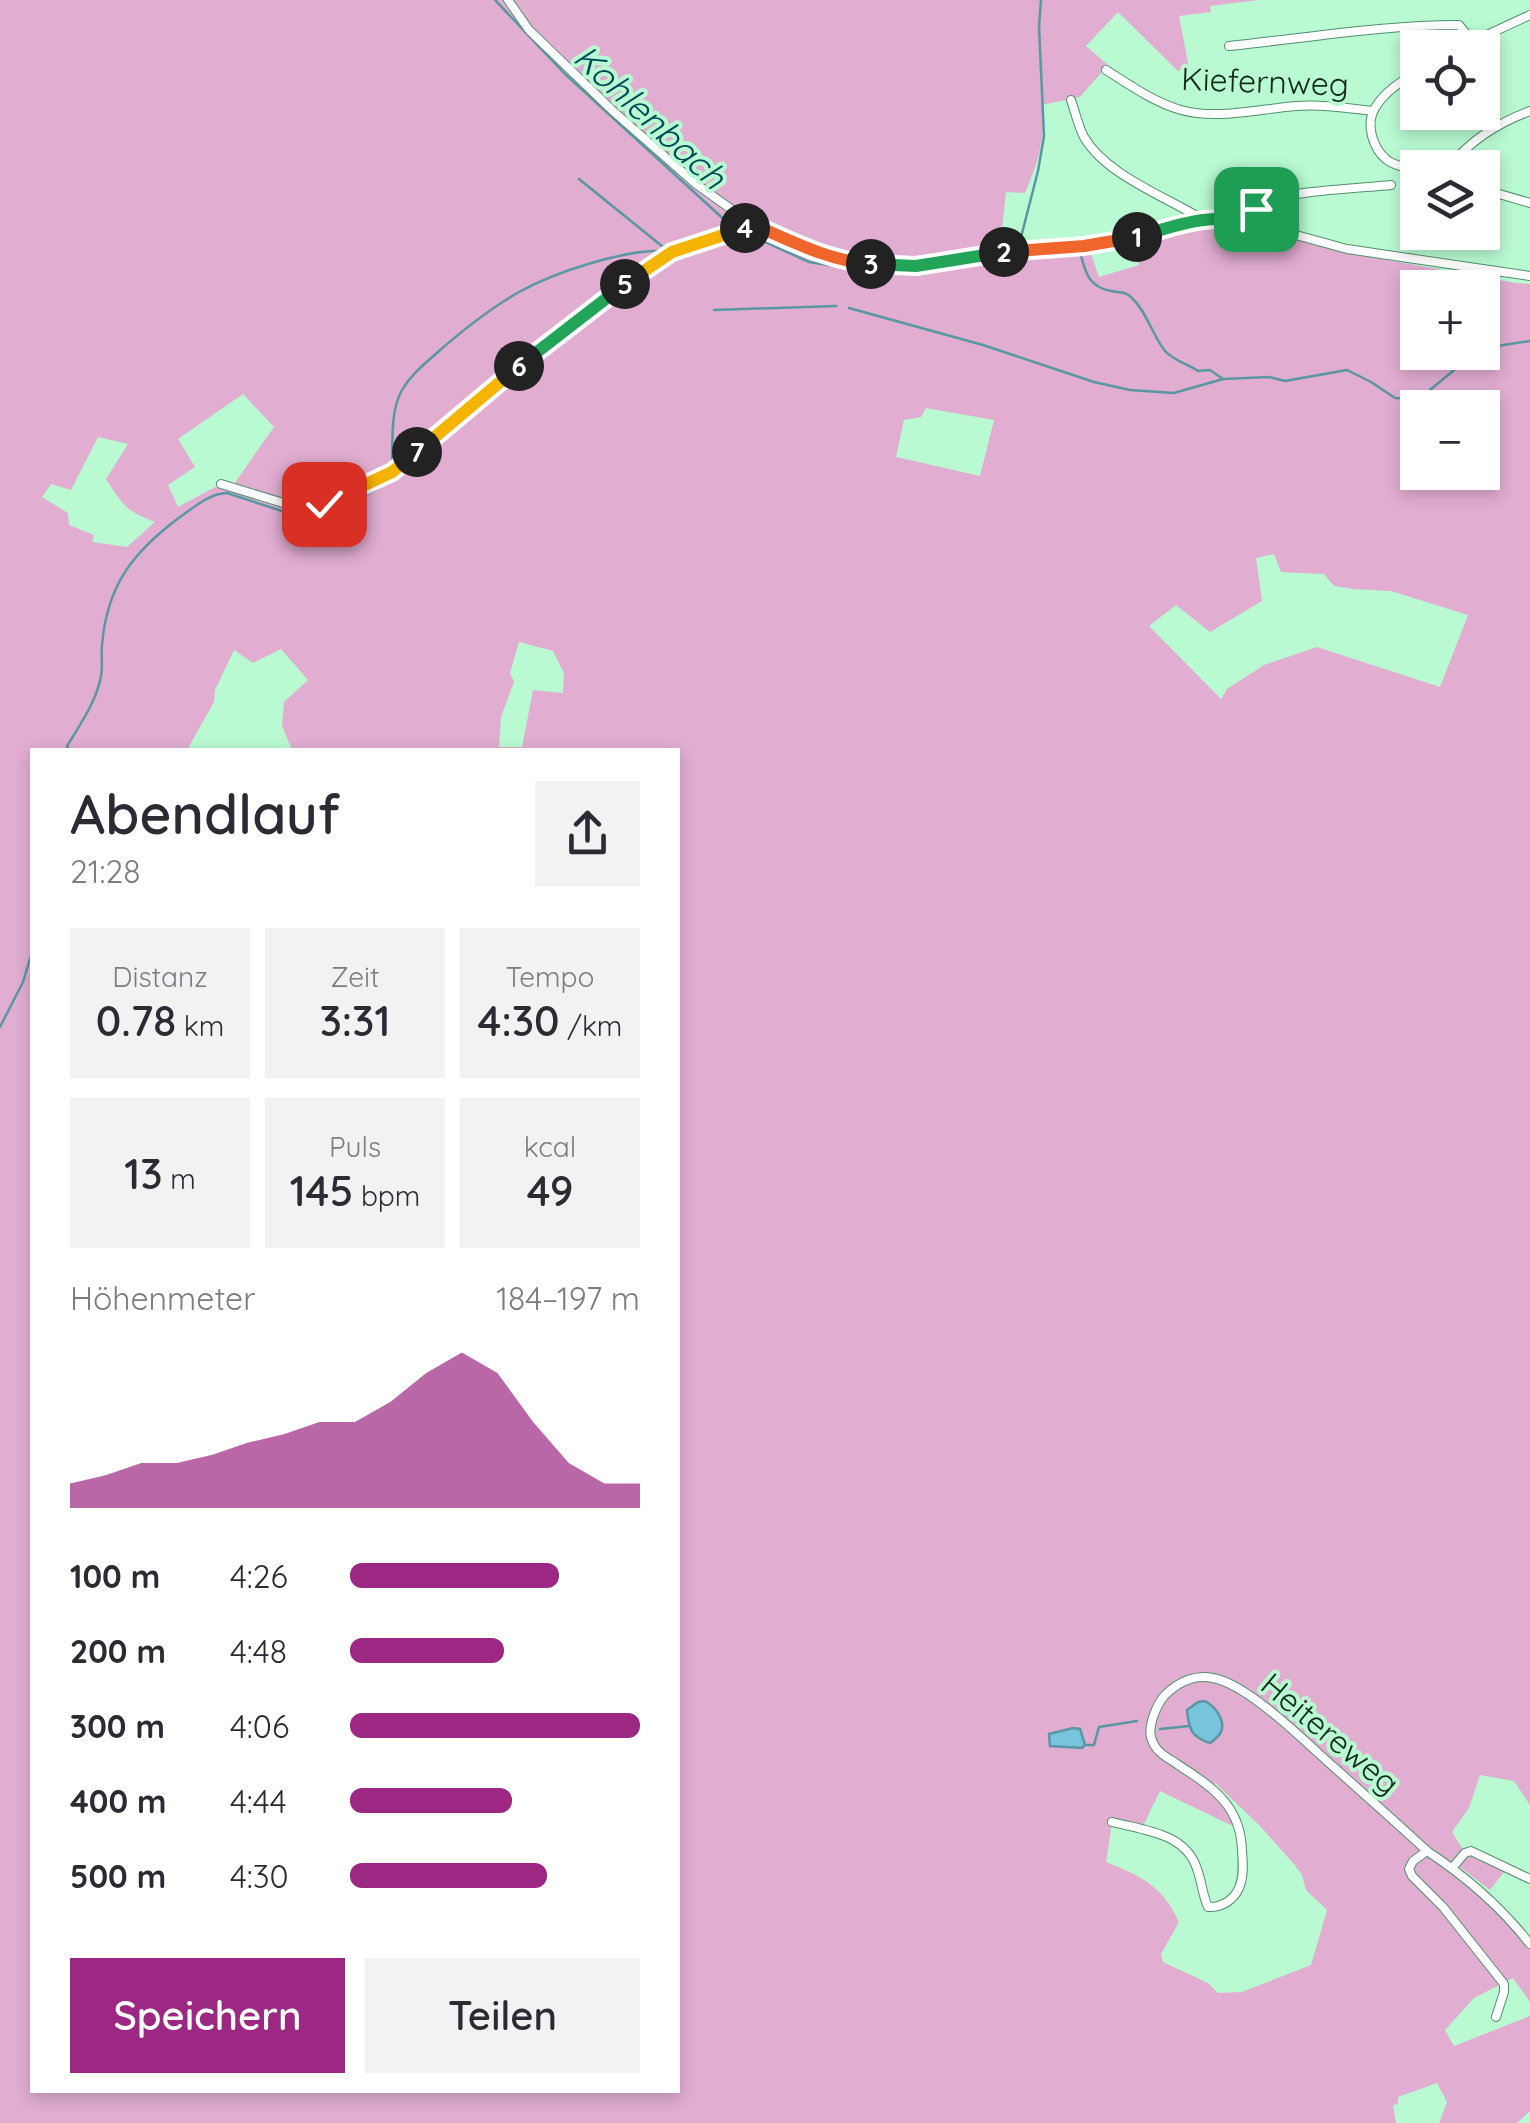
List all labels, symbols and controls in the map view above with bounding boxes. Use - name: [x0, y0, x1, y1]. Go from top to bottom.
- map controls: [1400, 30, 1500, 490]
- button: locate: [1400, 30, 1500, 130]
- water label: Kohlenbach: [565, 35, 737, 199]
- street label: Kiefernweg: [1181, 58, 1350, 104]
- button: layers: [1400, 150, 1500, 250]
- pin: [1214, 167, 1299, 252]
- icon: arrive: [1229, 182, 1284, 237]
- pin: 4: [720, 203, 770, 253]
- text: 4: [737, 210, 753, 245]
- pin: 1: [1112, 212, 1162, 262]
- text: 1: [1132, 219, 1142, 254]
- pin: 2: [979, 227, 1029, 277]
- text: 2: [996, 234, 1012, 269]
- pin: 3: [846, 239, 896, 289]
- text: 3: [863, 246, 879, 281]
- pin: 5: [600, 259, 650, 309]
- text: 5: [617, 266, 633, 301]
- button: +: [1400, 270, 1500, 370]
- pin: 6: [494, 341, 544, 391]
- text: 6: [511, 348, 527, 383]
- button: −: [1400, 390, 1500, 490]
- pin: 7: [392, 427, 442, 477]
- text: 7: [409, 434, 425, 469]
- pin: [282, 462, 367, 547]
- icon: check: [297, 477, 352, 532]
- text: Abendlauf: [70, 779, 340, 848]
- button: share: [535, 781, 640, 886]
- text: 21:28: [70, 851, 141, 891]
- text: Distanz: [112, 959, 208, 994]
- text: Zeit: [330, 959, 380, 994]
- text: Tempo: [506, 959, 594, 994]
- text: 0.78: [96, 994, 176, 1047]
- text: 3:31: [319, 994, 391, 1047]
- text: 4:30: [478, 994, 560, 1047]
- text: km: [176, 1008, 224, 1043]
- text: /km: [560, 1008, 622, 1043]
- text: Puls: [329, 1129, 381, 1164]
- text: kcal: [524, 1129, 576, 1164]
- text: 13: [124, 1147, 163, 1200]
- text: m: [163, 1161, 196, 1196]
- text: 145: [290, 1164, 353, 1217]
- text: 49: [527, 1164, 573, 1217]
- text: bpm: [353, 1178, 420, 1213]
- text: Höhenmeter: [70, 1278, 255, 1318]
- text: 184–197 m: [496, 1278, 640, 1318]
- text: 100 m: [70, 1556, 160, 1596]
- text: 4:26: [230, 1556, 288, 1596]
- text: 200 m: [70, 1631, 166, 1671]
- text: 4:48: [230, 1631, 287, 1671]
- street label: Heitereweg: [1253, 1664, 1408, 1803]
- text: 300 m: [70, 1706, 165, 1746]
- text: 4:06: [230, 1706, 289, 1746]
- text: 400 m: [70, 1781, 167, 1821]
- text: 4:44: [230, 1781, 287, 1821]
- text: 500 m: [70, 1856, 166, 1896]
- text: 4:30: [230, 1856, 289, 1896]
- button: Speichern: [70, 1958, 345, 2073]
- button: Teilen: [365, 1958, 640, 2073]

